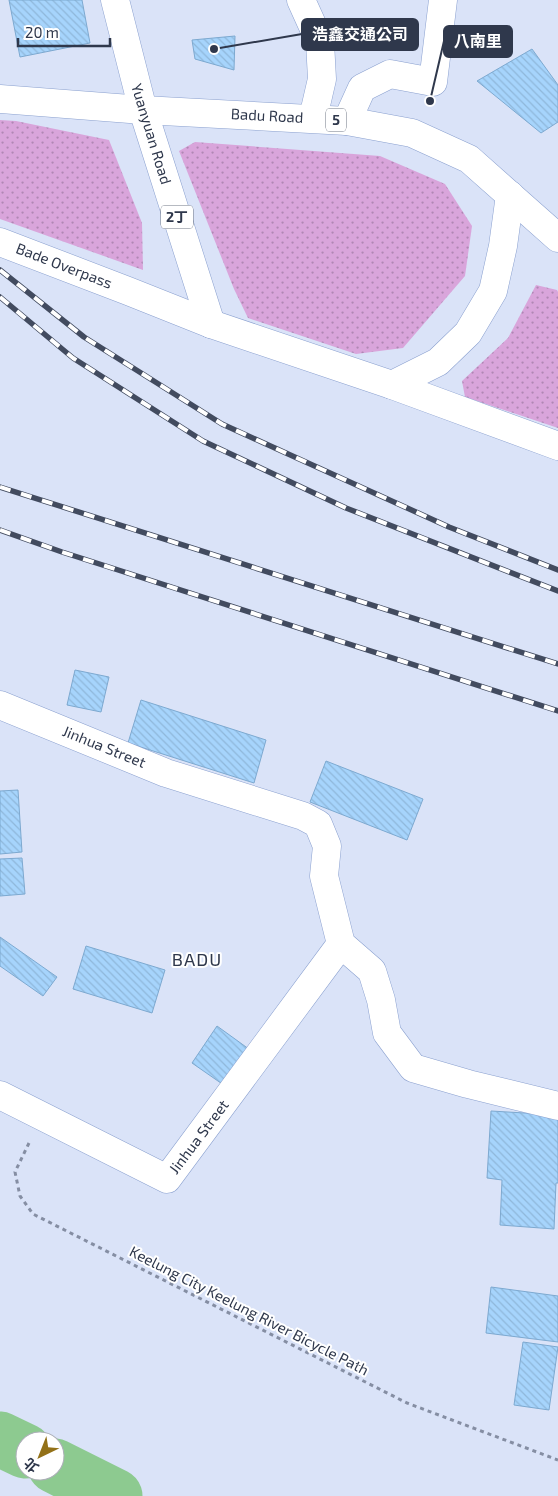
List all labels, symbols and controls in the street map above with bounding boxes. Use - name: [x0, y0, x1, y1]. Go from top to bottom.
- scale bar: [18, 15, 110, 47]
- callout: 浩鑫交通公司: [302, 19, 418, 50]
- text: 20 m: [25, 23, 59, 41]
- text: 浩鑫交通公司: [312, 24, 408, 43]
- callout: 八南里: [444, 26, 512, 57]
- text: 八南里: [454, 31, 502, 50]
- street label: Yuanyuan Road: [128, 81, 176, 186]
- street label: Badu Road: [230, 104, 304, 126]
- road number: 5: [326, 108, 346, 132]
- road number: 2丁: [161, 206, 193, 228]
- street label: Bade Overpass: [14, 238, 115, 292]
- street label: Jinhua Street: [60, 721, 149, 771]
- district label: BADU: [172, 948, 222, 970]
- street label: Jinhua Street: [165, 1096, 232, 1177]
- street label: Keelung City Keelung River Bicycle Path: [127, 1242, 372, 1379]
- north arrow: [15, 1431, 65, 1481]
- text: 北: [20, 1455, 42, 1477]

